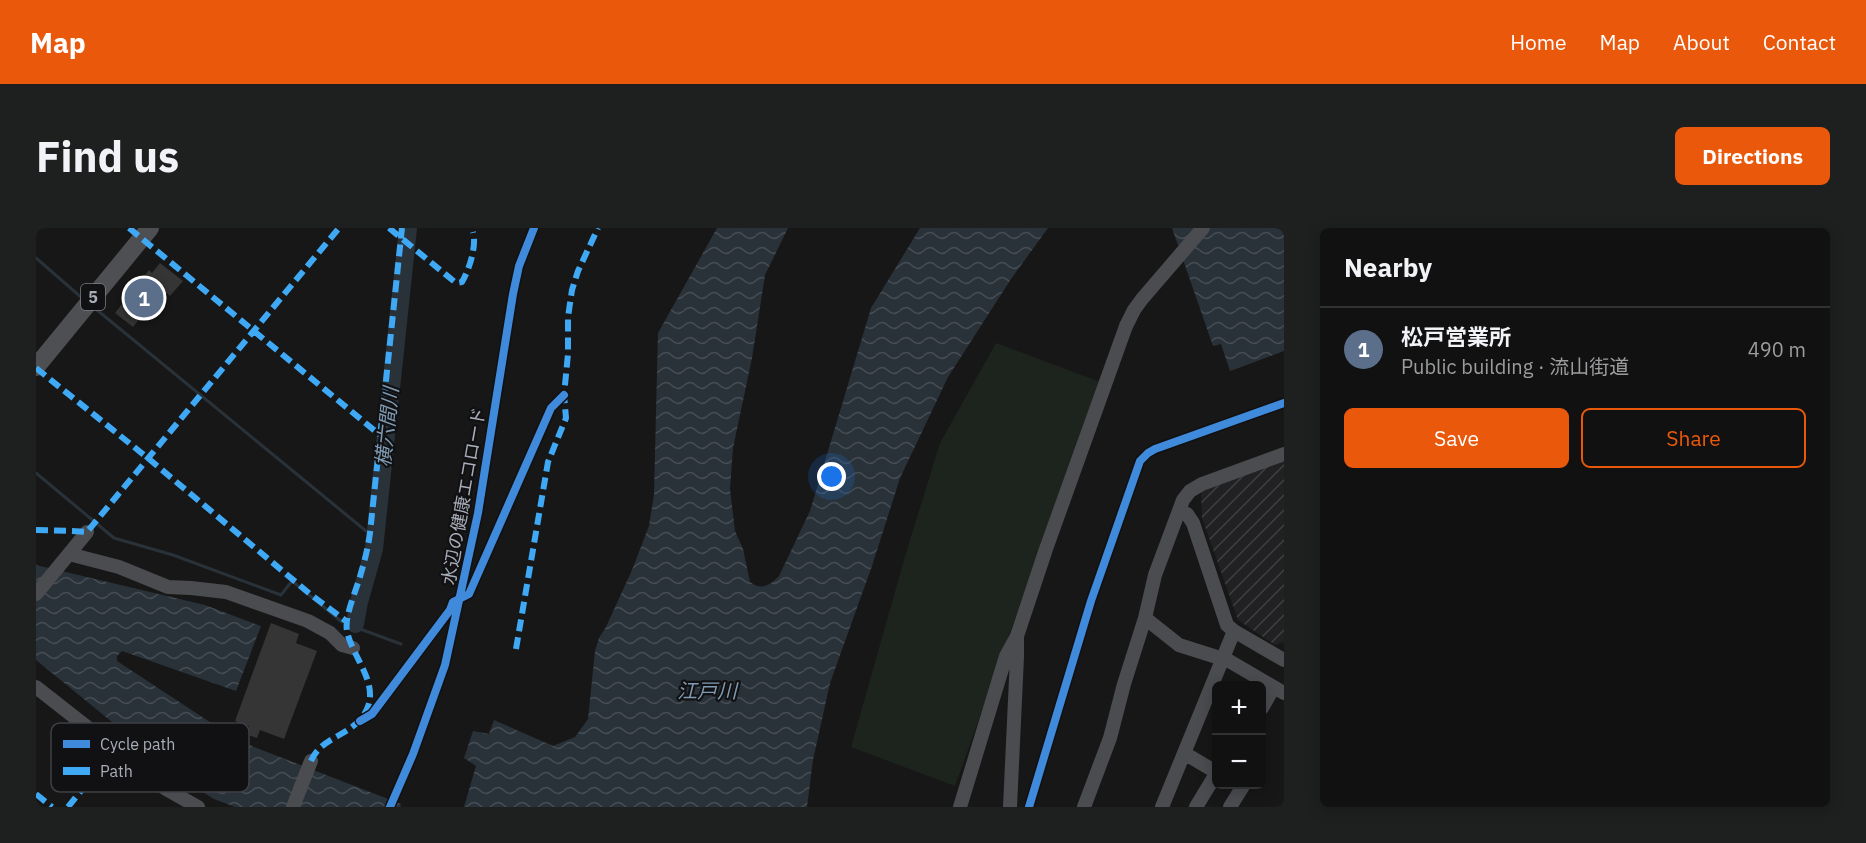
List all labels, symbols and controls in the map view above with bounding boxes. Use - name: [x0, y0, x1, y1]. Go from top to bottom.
- text: Map: [30, 24, 86, 61]
- text: Home: [1510, 28, 1567, 56]
- text: Map: [1600, 28, 1640, 56]
- text: About: [1673, 28, 1730, 56]
- text: Contact: [1763, 28, 1836, 56]
- button: Directions: [1675, 127, 1830, 185]
- text: Find us: [36, 129, 179, 184]
- text: Nearby: [1344, 250, 1432, 284]
- pin: 1: [124, 276, 164, 320]
- road number: 5: [81, 284, 105, 310]
- text: 松戸営業所: [1401, 322, 1511, 351]
- text: 1: [1358, 336, 1370, 363]
- text: 490 m: [1748, 336, 1806, 363]
- text: Public building · 流山街道: [1401, 353, 1629, 380]
- water label: 横六間川: [369, 384, 404, 468]
- street label: 水辺の健康エコロード: [437, 405, 490, 587]
- button: Save: [1344, 408, 1569, 468]
- button: Share: [1581, 408, 1806, 468]
- your location: [817, 462, 846, 491]
- water label: 江戸川: [677, 677, 739, 704]
- map controls: [1212, 681, 1266, 789]
- button: +: [1212, 681, 1266, 735]
- legend: [51, 723, 249, 792]
- text: Cycle path: [100, 734, 175, 754]
- button: −: [1212, 735, 1266, 789]
- text: Path: [100, 761, 133, 781]

